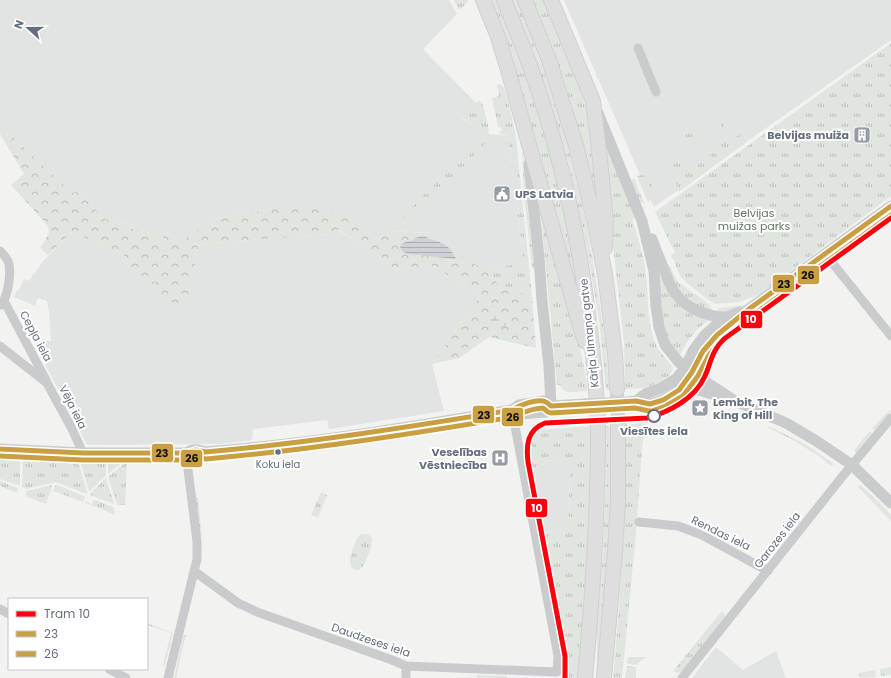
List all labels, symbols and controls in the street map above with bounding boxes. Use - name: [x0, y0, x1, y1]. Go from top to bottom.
- north arrow: [8, 8, 48, 48]
- text: N: [10, 18, 28, 31]
- building icon: Belvijas muiža: [852, 125, 872, 145]
- place label: Belvijas muiža: [767, 127, 849, 143]
- public building icon: UPS Latvia: [492, 184, 512, 204]
- place label: UPS Latvia: [515, 186, 574, 202]
- park label: Belvijas muižas parks: [718, 205, 791, 234]
- line badge: 26: [797, 265, 820, 285]
- text: 26: [801, 267, 815, 283]
- line badge: 23: [772, 274, 795, 293]
- text: 23: [778, 276, 791, 292]
- street label: Kārļa Ulmaņa gatve: [575, 278, 603, 388]
- street label: Cepļa iela: [16, 308, 56, 364]
- line badge: 10: [740, 310, 763, 329]
- text: 10: [745, 311, 757, 327]
- street label: Vēja iela: [55, 382, 91, 432]
- place label: Lembit, The King of Hill: [713, 394, 778, 423]
- place icon: Lembit, The King of Hill: [690, 398, 710, 418]
- line badge: 23: [472, 405, 495, 424]
- text: 23: [478, 407, 491, 423]
- line badge: 26: [501, 407, 524, 427]
- text: 26: [506, 409, 520, 425]
- marker: Viesītes iela: [647, 409, 661, 423]
- place label: Viesītes iela: [620, 423, 688, 439]
- line badge: 23: [151, 443, 174, 463]
- place label: Veselības Vēstniecība: [419, 444, 487, 473]
- text: 23: [156, 445, 169, 461]
- marker: Koku iela: [273, 447, 283, 457]
- hospital icon: Veselības Vēstniecība: [490, 448, 510, 468]
- line badge: 26: [180, 449, 203, 468]
- text: 26: [185, 450, 199, 466]
- place label: Koku iela: [256, 457, 300, 472]
- line badge: 10: [525, 498, 548, 518]
- text: 10: [531, 500, 543, 516]
- street label: Garozes iela: [750, 509, 804, 571]
- street label: Rendas iela: [689, 512, 753, 554]
- legend: [8, 598, 148, 670]
- text: Tram 10: [44, 605, 90, 622]
- street label: Daudzeses iela: [329, 619, 413, 661]
- text: 23: [44, 625, 58, 642]
- text: 26: [44, 645, 59, 662]

